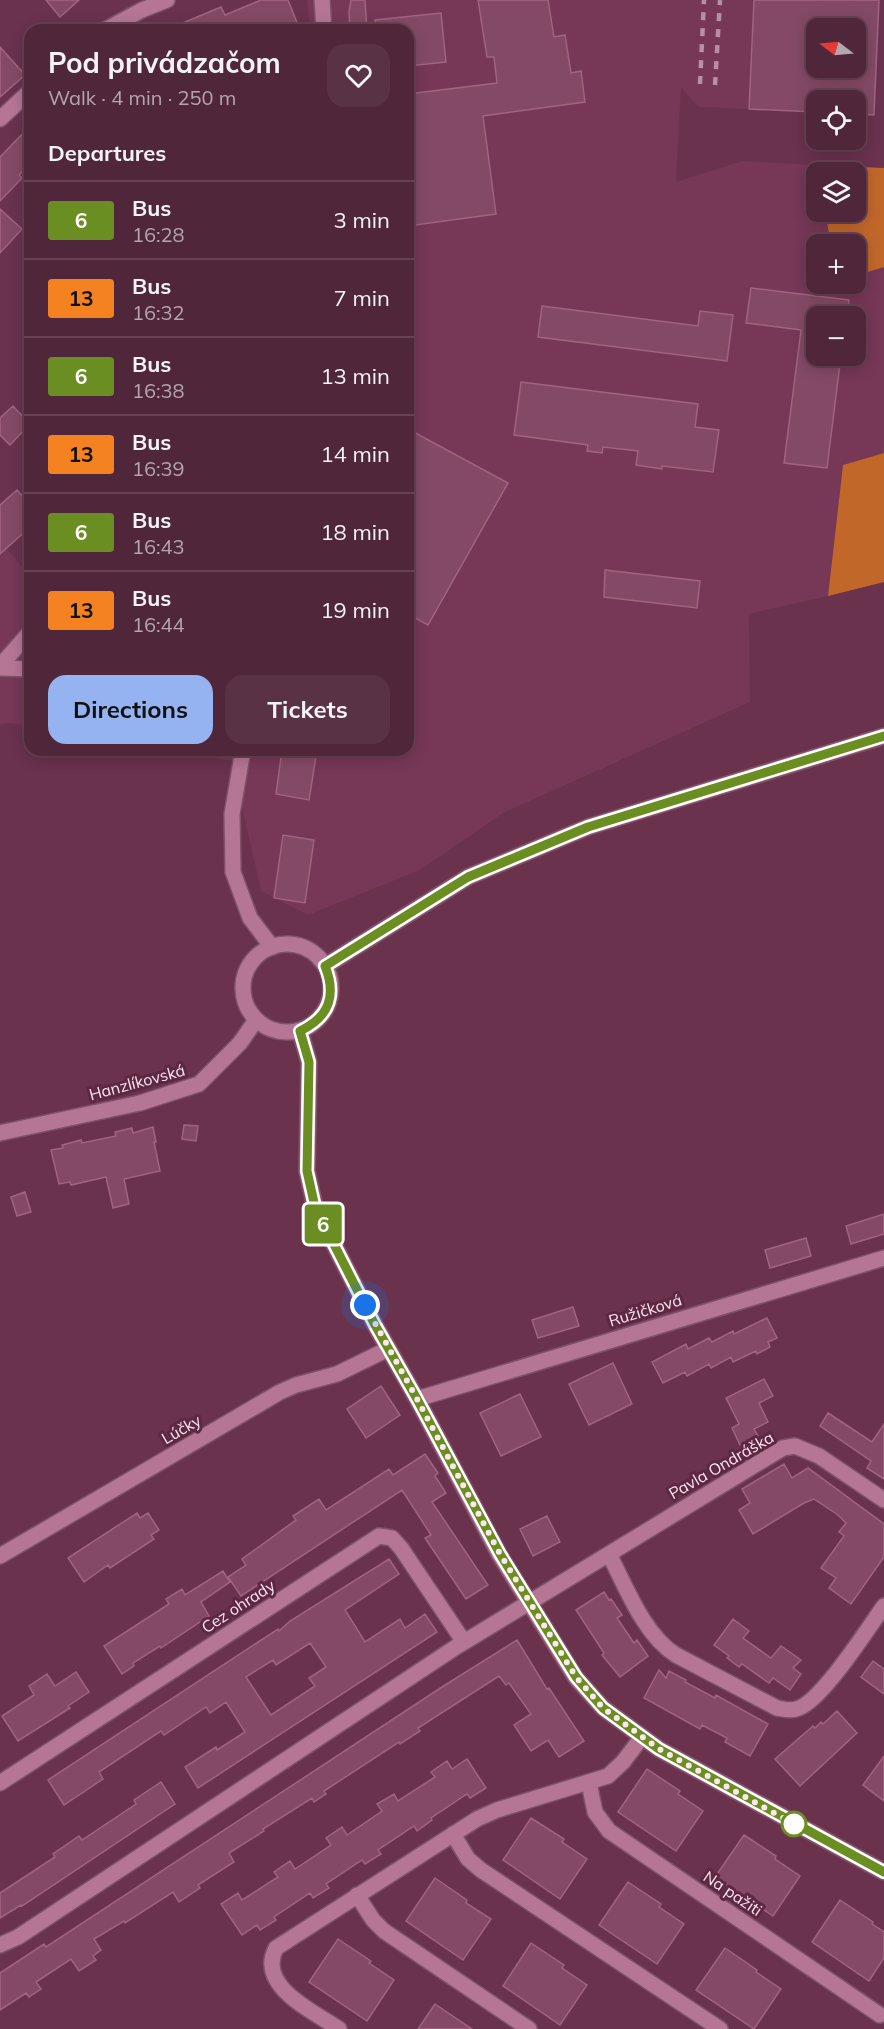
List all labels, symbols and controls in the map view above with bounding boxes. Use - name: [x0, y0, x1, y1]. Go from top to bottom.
- north arrow: [806, 18, 866, 78]
- map controls: [806, 18, 866, 366]
- button: heart: [327, 44, 390, 107]
- text: Pod privádzačom: [48, 45, 281, 80]
- text: Walk · 4 min · 250 m: [48, 85, 236, 110]
- button: locate: [806, 90, 866, 150]
- text: Departures: [48, 139, 166, 167]
- button: layers: [806, 162, 866, 222]
- text: Bus: [132, 194, 171, 222]
- text: 3 min: [334, 206, 390, 234]
- text: 6: [75, 207, 87, 233]
- text: 16:28: [132, 222, 185, 247]
- button: +: [806, 234, 866, 294]
- text: Bus: [132, 272, 171, 300]
- text: 7 min: [334, 284, 390, 312]
- text: 13: [68, 285, 94, 311]
- text: 16:32: [132, 300, 185, 325]
- button: −: [806, 306, 866, 366]
- text: Bus: [132, 350, 171, 378]
- text: 13 min: [320, 362, 390, 390]
- text: 6: [75, 363, 87, 389]
- text: 16:38: [132, 378, 185, 403]
- text: Bus: [132, 428, 171, 456]
- text: 14 min: [320, 440, 390, 468]
- text: 13: [68, 441, 94, 467]
- text: 16:39: [132, 456, 185, 481]
- text: Bus: [132, 506, 171, 534]
- text: 18 min: [320, 518, 390, 546]
- text: 6: [75, 519, 87, 545]
- text: 16:43: [132, 534, 185, 559]
- text: Bus: [132, 584, 171, 612]
- text: 19 min: [320, 596, 390, 624]
- text: 13: [68, 597, 94, 623]
- text: 16:44: [132, 612, 185, 637]
- button: Directions: [48, 675, 213, 744]
- button: Tickets: [225, 675, 390, 744]
- street label: Hanzlíkovská: [87, 1060, 187, 1104]
- line badge: 6: [304, 1204, 342, 1244]
- text: 6: [317, 1211, 329, 1237]
- street label: Ružičková: [606, 1289, 684, 1331]
- your location: [350, 1290, 380, 1320]
- street label: Lúčky: [158, 1410, 205, 1448]
- street label: Pavla Ondráška: [665, 1427, 777, 1503]
- street label: Cez ohrady: [198, 1575, 279, 1637]
- unlabelled marker: [781, 1811, 807, 1837]
- street label: Na pažiti: [700, 1866, 766, 1920]

